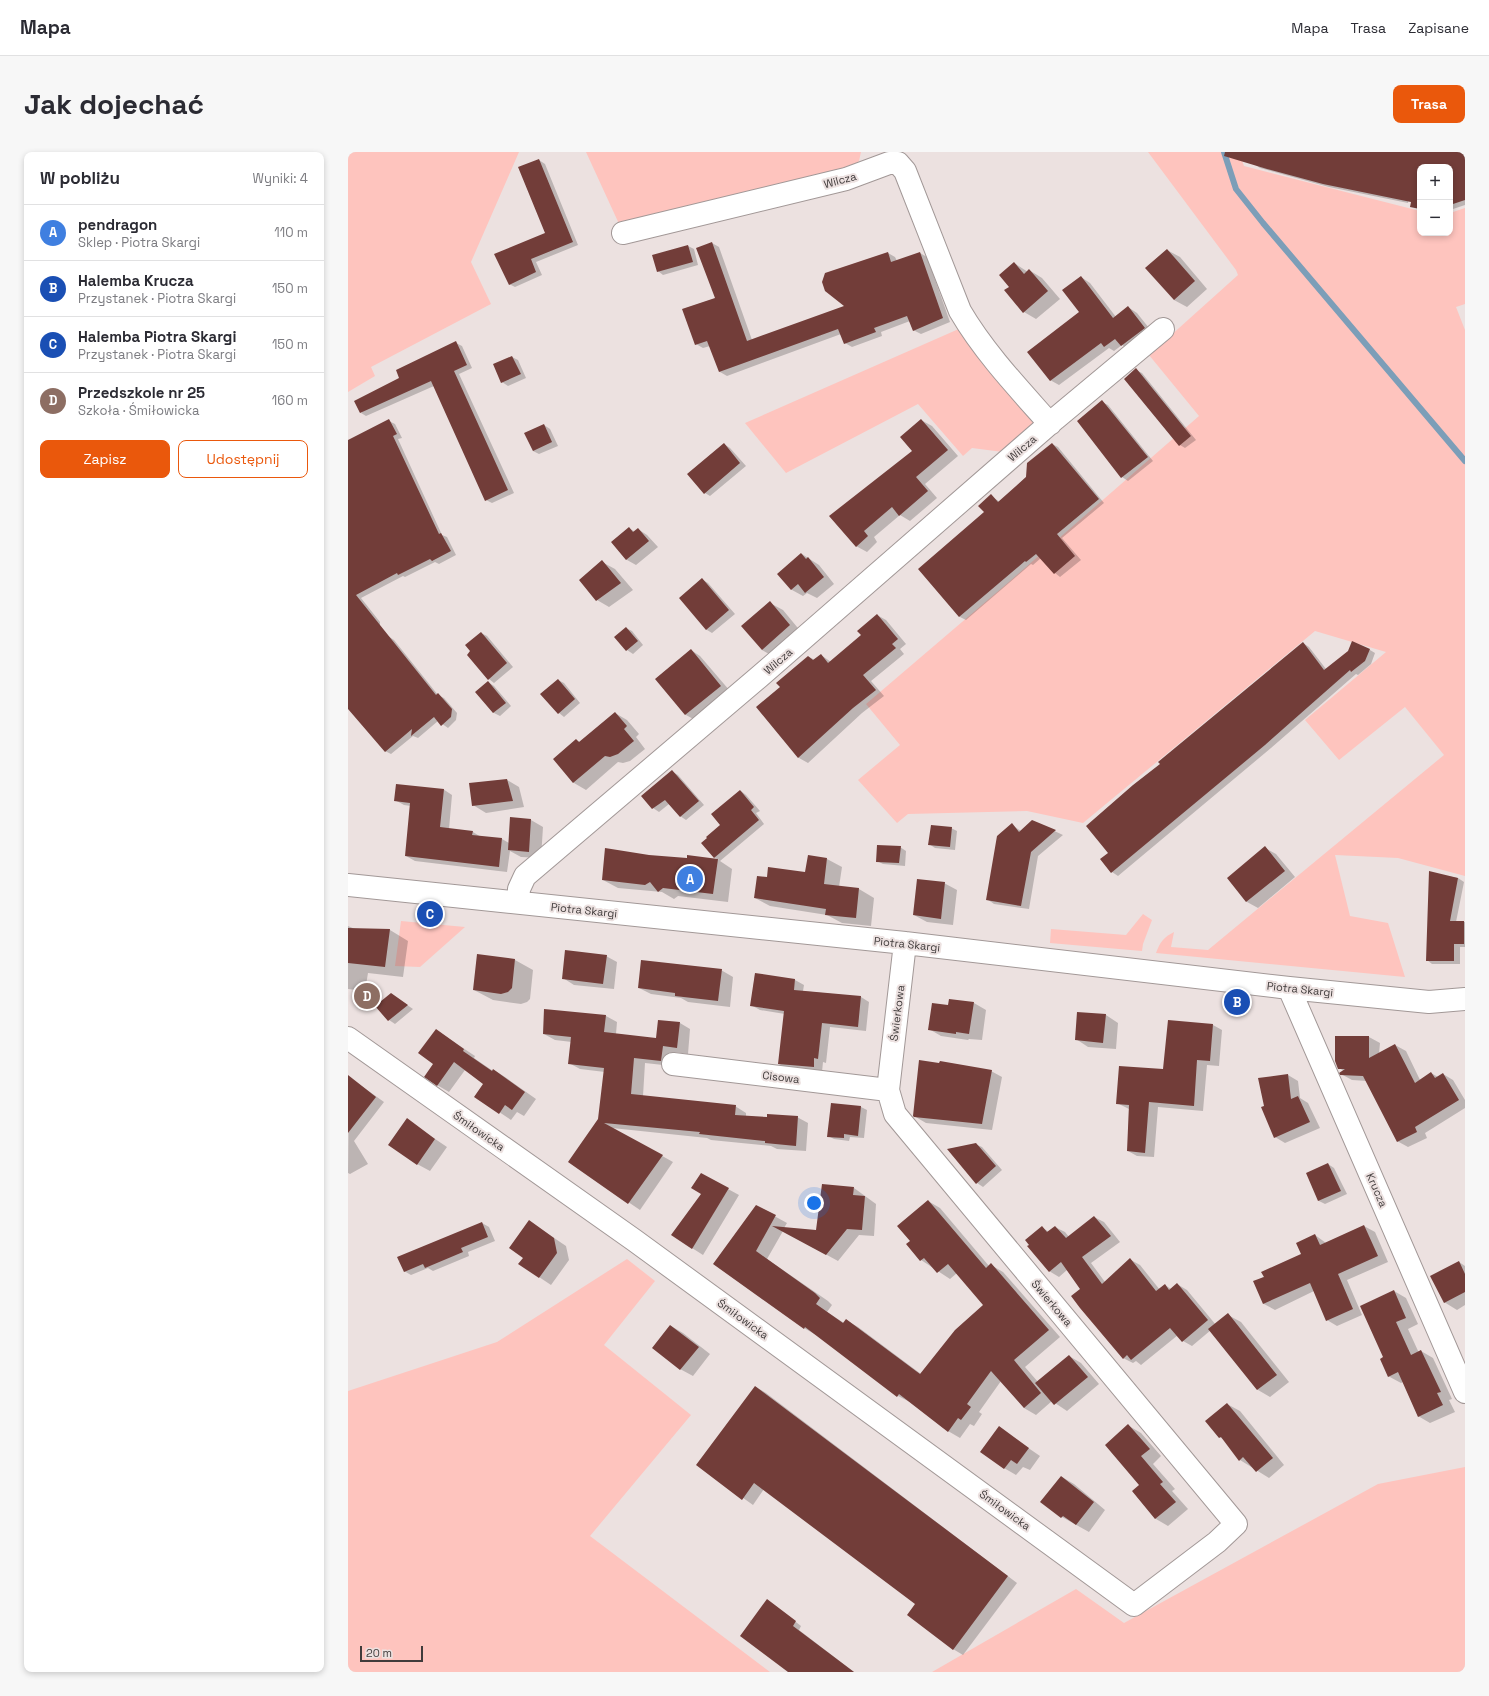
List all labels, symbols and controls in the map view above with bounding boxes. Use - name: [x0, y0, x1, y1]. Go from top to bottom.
- text: Mapa: [20, 15, 71, 40]
- text: Mapa: [1291, 19, 1329, 37]
- text: Trasa: [1351, 19, 1386, 37]
- text: Zapisane: [1408, 19, 1469, 37]
- button: Trasa: [1393, 85, 1465, 123]
- text: Jak dojechać: [24, 86, 204, 122]
- map controls: [1417, 164, 1453, 236]
- button: +: [1417, 164, 1453, 200]
- text: W pobliżu: [40, 167, 120, 189]
- street label: Wilcza: [822, 169, 859, 191]
- text: Wyniki: 4: [253, 170, 308, 187]
- button: −: [1417, 200, 1453, 236]
- text: pendragon: [78, 215, 157, 234]
- text: A: [49, 224, 57, 241]
- text: 110 m: [274, 224, 308, 241]
- text: Sklep · Piotra Skargi: [78, 234, 200, 251]
- text: Halemba Krucza: [78, 271, 194, 290]
- text: B: [49, 280, 57, 297]
- text: 150 m: [272, 280, 308, 297]
- text: Przystanek · Piotra Skargi: [78, 290, 236, 307]
- text: Halemba Piotra Skargi: [78, 327, 236, 346]
- text: C: [49, 336, 57, 353]
- text: 150 m: [272, 336, 308, 353]
- text: Przystanek · Piotra Skargi: [78, 346, 236, 363]
- text: Przedszkole nr 25: [78, 383, 205, 402]
- text: D: [49, 392, 57, 409]
- text: 160 m: [272, 392, 308, 409]
- text: Szkoła · Śmiłowicka: [78, 402, 200, 419]
- street label: Wilcza: [1005, 431, 1040, 464]
- button: Zapisz: [40, 440, 170, 478]
- button: Udostępnij: [178, 440, 308, 478]
- street label: Wilcza: [761, 644, 796, 677]
- pin: A: [677, 864, 703, 894]
- pin: C: [417, 899, 443, 929]
- street label: Piotra Skargi: [550, 900, 618, 920]
- street label: Piotra Skargi: [873, 934, 941, 954]
- street label: Piotra Skargi: [1266, 979, 1334, 999]
- pin: D: [354, 981, 380, 1011]
- street label: Świerkowa: [886, 983, 907, 1042]
- pin: B: [1224, 987, 1250, 1017]
- street label: Cisowa: [762, 1068, 801, 1086]
- street label: Śmiłowicka: [450, 1107, 509, 1154]
- street label: Krucza: [1363, 1171, 1391, 1210]
- your location: [804, 1193, 824, 1213]
- street label: Świerkowa: [1029, 1276, 1077, 1330]
- street label: Śmiłowicka: [715, 1295, 772, 1343]
- street label: Śmiłowicka: [977, 1486, 1034, 1534]
- scale bar: [360, 1644, 423, 1663]
- text: 20 m: [366, 1646, 392, 1660]

